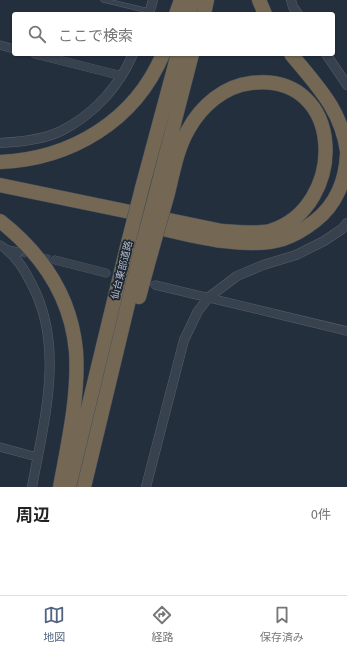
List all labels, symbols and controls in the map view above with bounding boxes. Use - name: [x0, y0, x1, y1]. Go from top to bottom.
- search box: [12, 12, 335, 56]
- icon: search: [26, 23, 48, 45]
- text: ここで検索: [58, 27, 133, 45]
- street label: 仙台東部道路: [109, 240, 135, 301]
- text: 周辺: [16, 505, 50, 526]
- text: 0件: [311, 507, 331, 522]
- tab: 地図: [43, 604, 65, 644]
- tab: 経路: [151, 604, 173, 644]
- tab: 保存済み: [260, 604, 304, 644]

